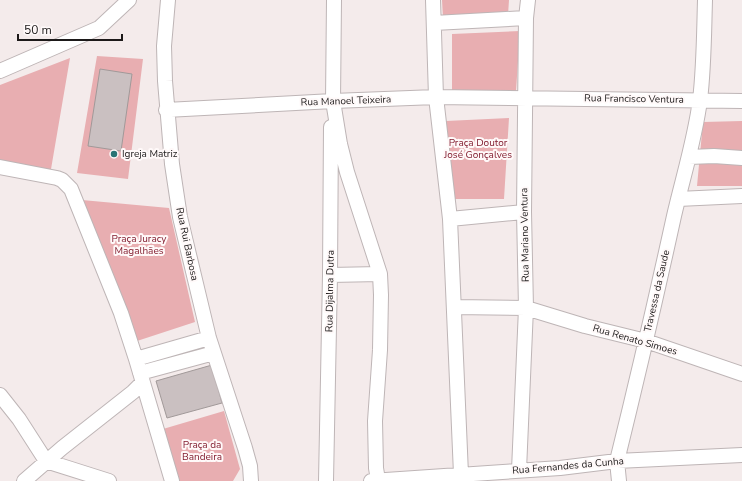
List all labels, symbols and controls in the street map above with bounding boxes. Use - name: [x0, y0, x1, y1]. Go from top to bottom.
- scale bar: [18, 16, 122, 42]
- text: 50 m: [24, 22, 52, 38]
- street label: Rua Francisco Ventura: [584, 91, 684, 107]
- street label: Rua Manoel Teixeira: [300, 92, 392, 110]
- park label: Praça Doutor José Gonçalves: [443, 136, 512, 162]
- place label: Igreja Matriz: [122, 147, 178, 161]
- marker: Igreja Matriz: [109, 149, 119, 159]
- street label: Rua Mariano Ventura: [517, 188, 533, 282]
- street label: Rua Rui Barbosa: [172, 206, 202, 282]
- park label: Praça Juracy Magalhães: [111, 232, 167, 258]
- street label: Travessa da Saude: [641, 249, 673, 333]
- street label: Rua Dijalma Dutra: [322, 250, 338, 332]
- street label: Rua Renato Simoes: [591, 321, 679, 359]
- park label: Praça da Bandeira: [182, 438, 222, 464]
- street label: Rua Fernandes da Cunha: [512, 454, 624, 478]

